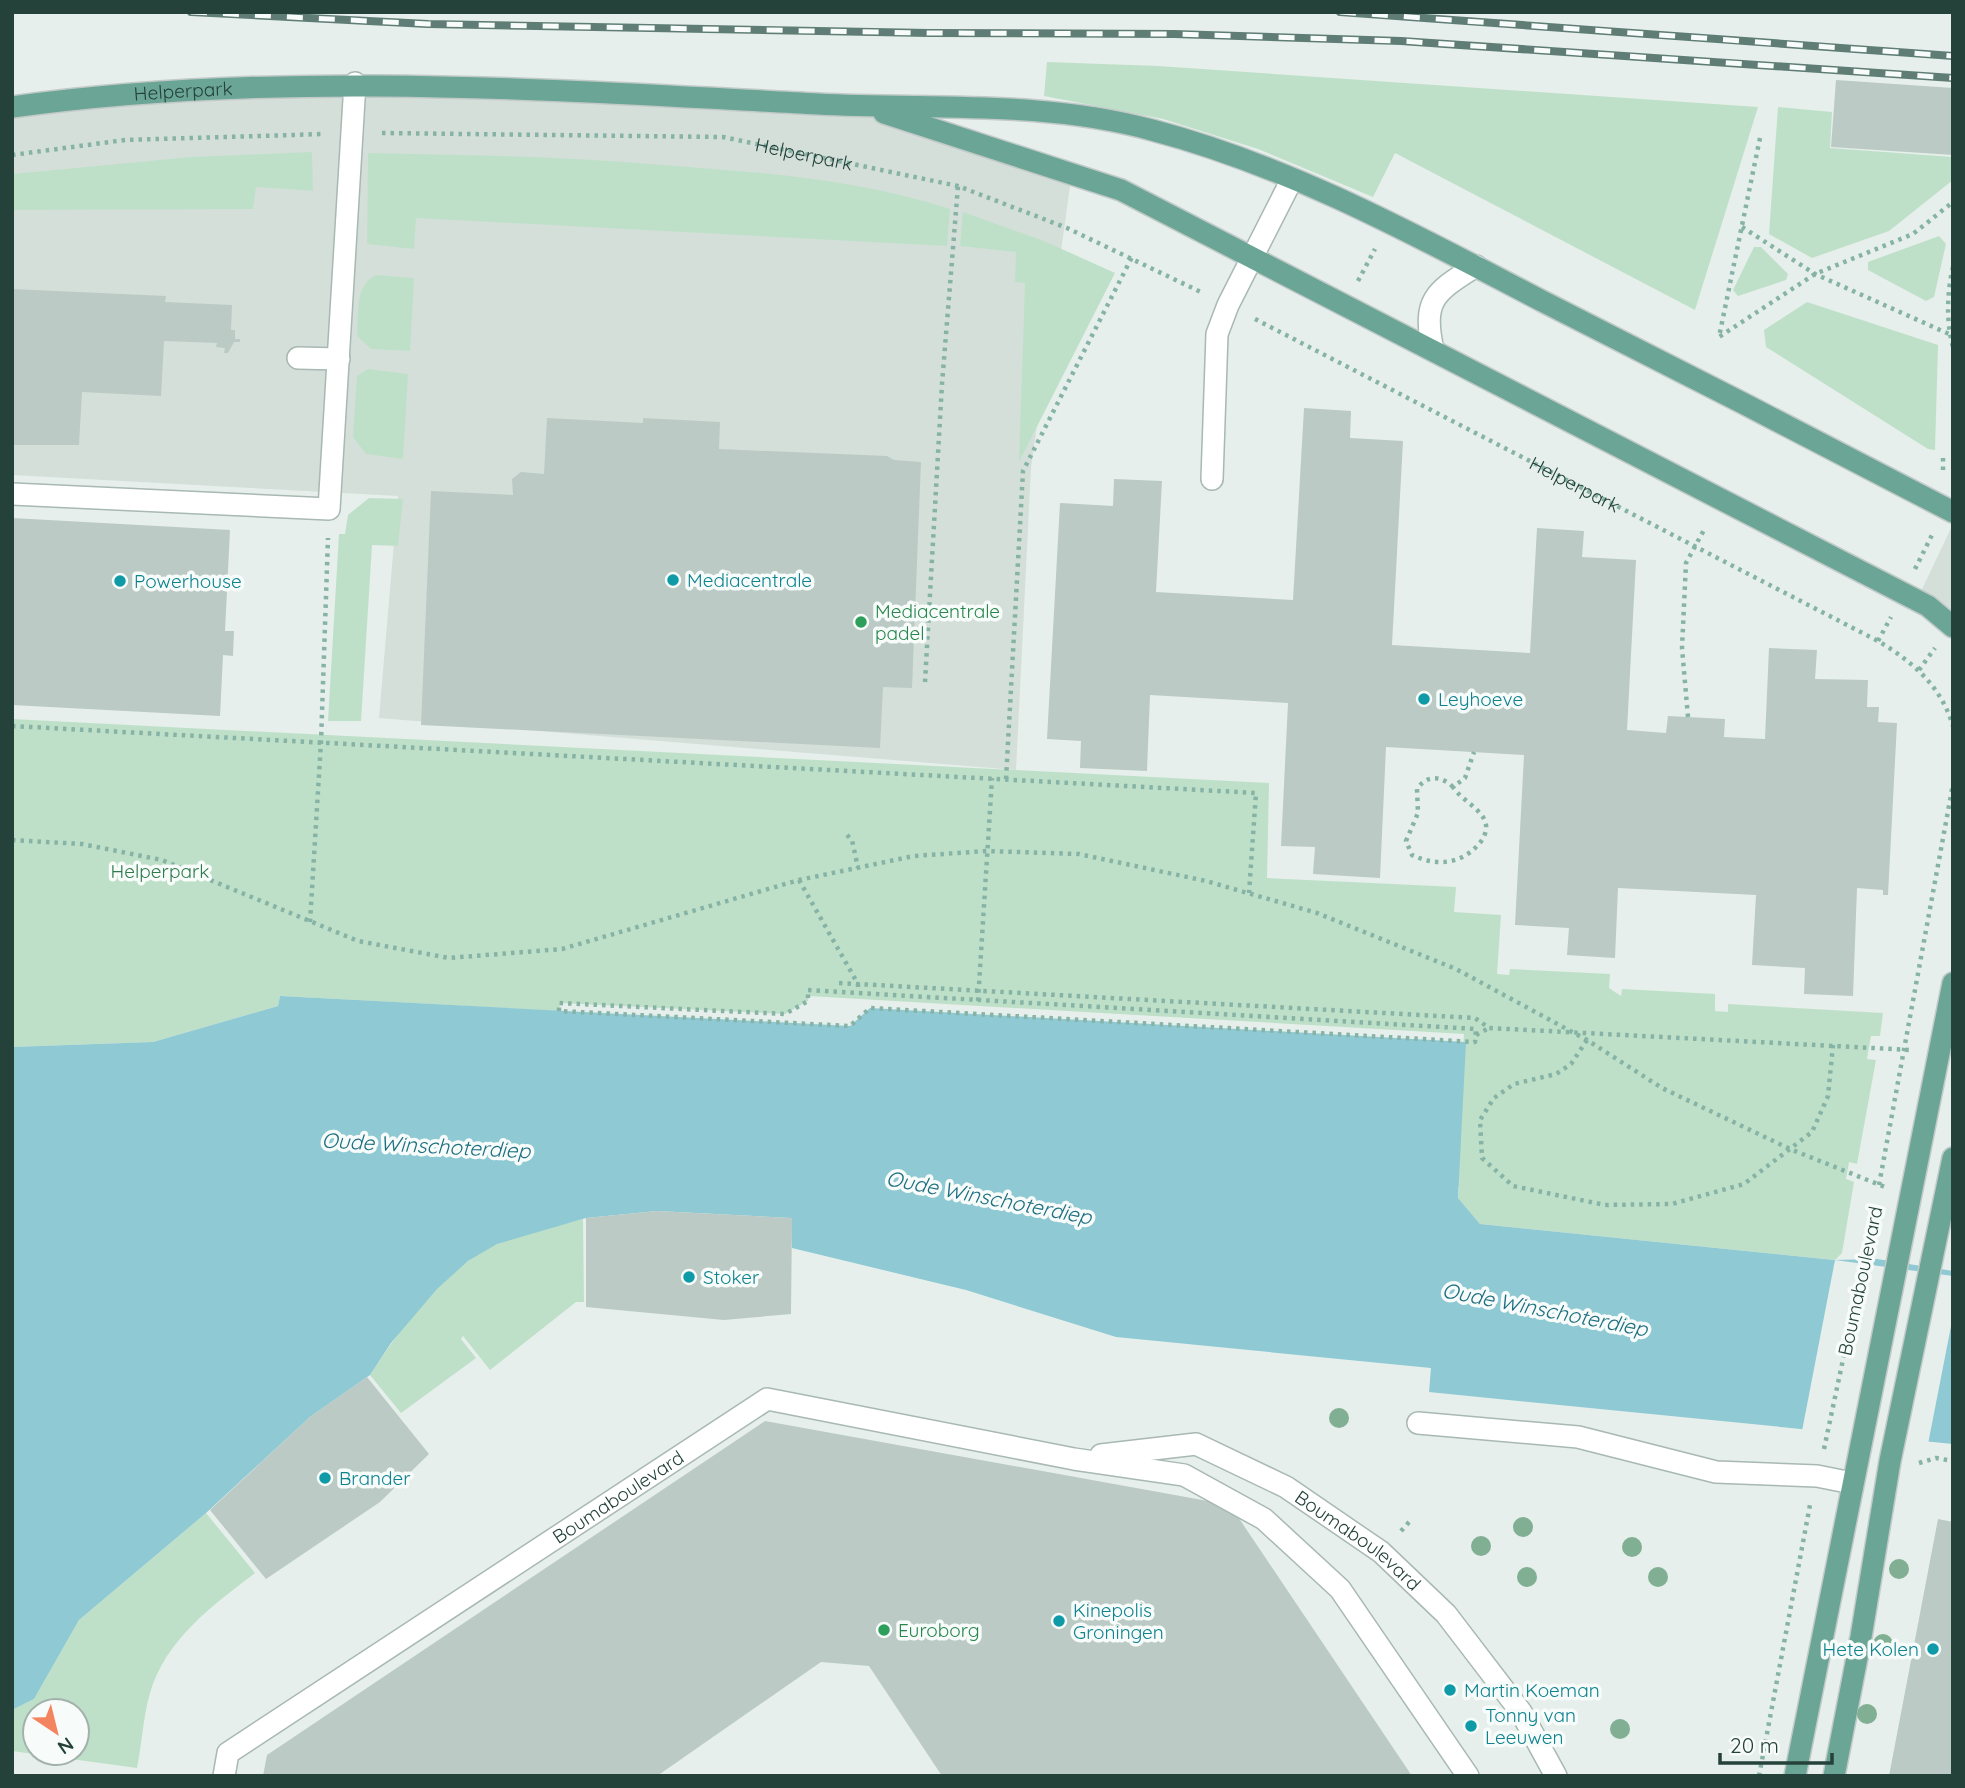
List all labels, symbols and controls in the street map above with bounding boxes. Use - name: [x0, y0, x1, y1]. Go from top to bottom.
- street label: Helperpark: [133, 76, 233, 106]
- street label: Helperpark: [753, 132, 855, 176]
- street label: Helperpark: [1525, 451, 1624, 518]
- place label: Mediacentrale: [687, 568, 812, 592]
- place label: Powerhouse: [134, 569, 242, 593]
- marker: Mediacentrale: [665, 572, 681, 588]
- marker: Powerhouse: [112, 573, 128, 589]
- place label: Mediacentrale padel: [875, 599, 1000, 645]
- marker: Mediacentrale padel: [853, 614, 869, 630]
- place label: Leyhoeve: [1438, 687, 1523, 711]
- marker: Leyhoeve: [1416, 691, 1432, 707]
- park label: Helperpark: [111, 859, 209, 883]
- water label: Oude Winschoterdiep: [321, 1127, 532, 1164]
- water label: Oude Winschoterdiep: [884, 1164, 1095, 1230]
- street label: Boumaboulevard: [1832, 1204, 1888, 1358]
- place label: Stoker: [703, 1265, 760, 1289]
- marker: Stoker: [681, 1269, 697, 1285]
- water label: Oude Winschoterdiep: [1440, 1276, 1651, 1342]
- street label: Boumaboulevard: [548, 1445, 688, 1549]
- place label: Brander: [339, 1466, 411, 1490]
- marker: Brander: [317, 1470, 333, 1486]
- street label: Boumaboulevard: [1290, 1485, 1426, 1596]
- place label: Kinepolis Groningen: [1073, 1598, 1164, 1644]
- marker: Kinepolis Groningen: [1051, 1613, 1067, 1629]
- place label: Euroborg: [898, 1618, 980, 1642]
- marker: Euroborg: [876, 1622, 892, 1638]
- place label: Hete Kolen: [1823, 1637, 1919, 1661]
- marker: Hete Kolen: [1925, 1641, 1941, 1657]
- place label: Martin Koeman: [1464, 1678, 1600, 1702]
- marker: Martin Koeman: [1442, 1682, 1458, 1698]
- north arrow: [21, 1697, 91, 1767]
- place label: Tonny van Leeuwen: [1485, 1703, 1576, 1749]
- marker: Tonny van Leeuwen: [1463, 1718, 1479, 1734]
- scale bar: [1720, 1722, 1832, 1766]
- text: N: [53, 1732, 78, 1760]
- text: 20 m: [1730, 1732, 1779, 1758]

